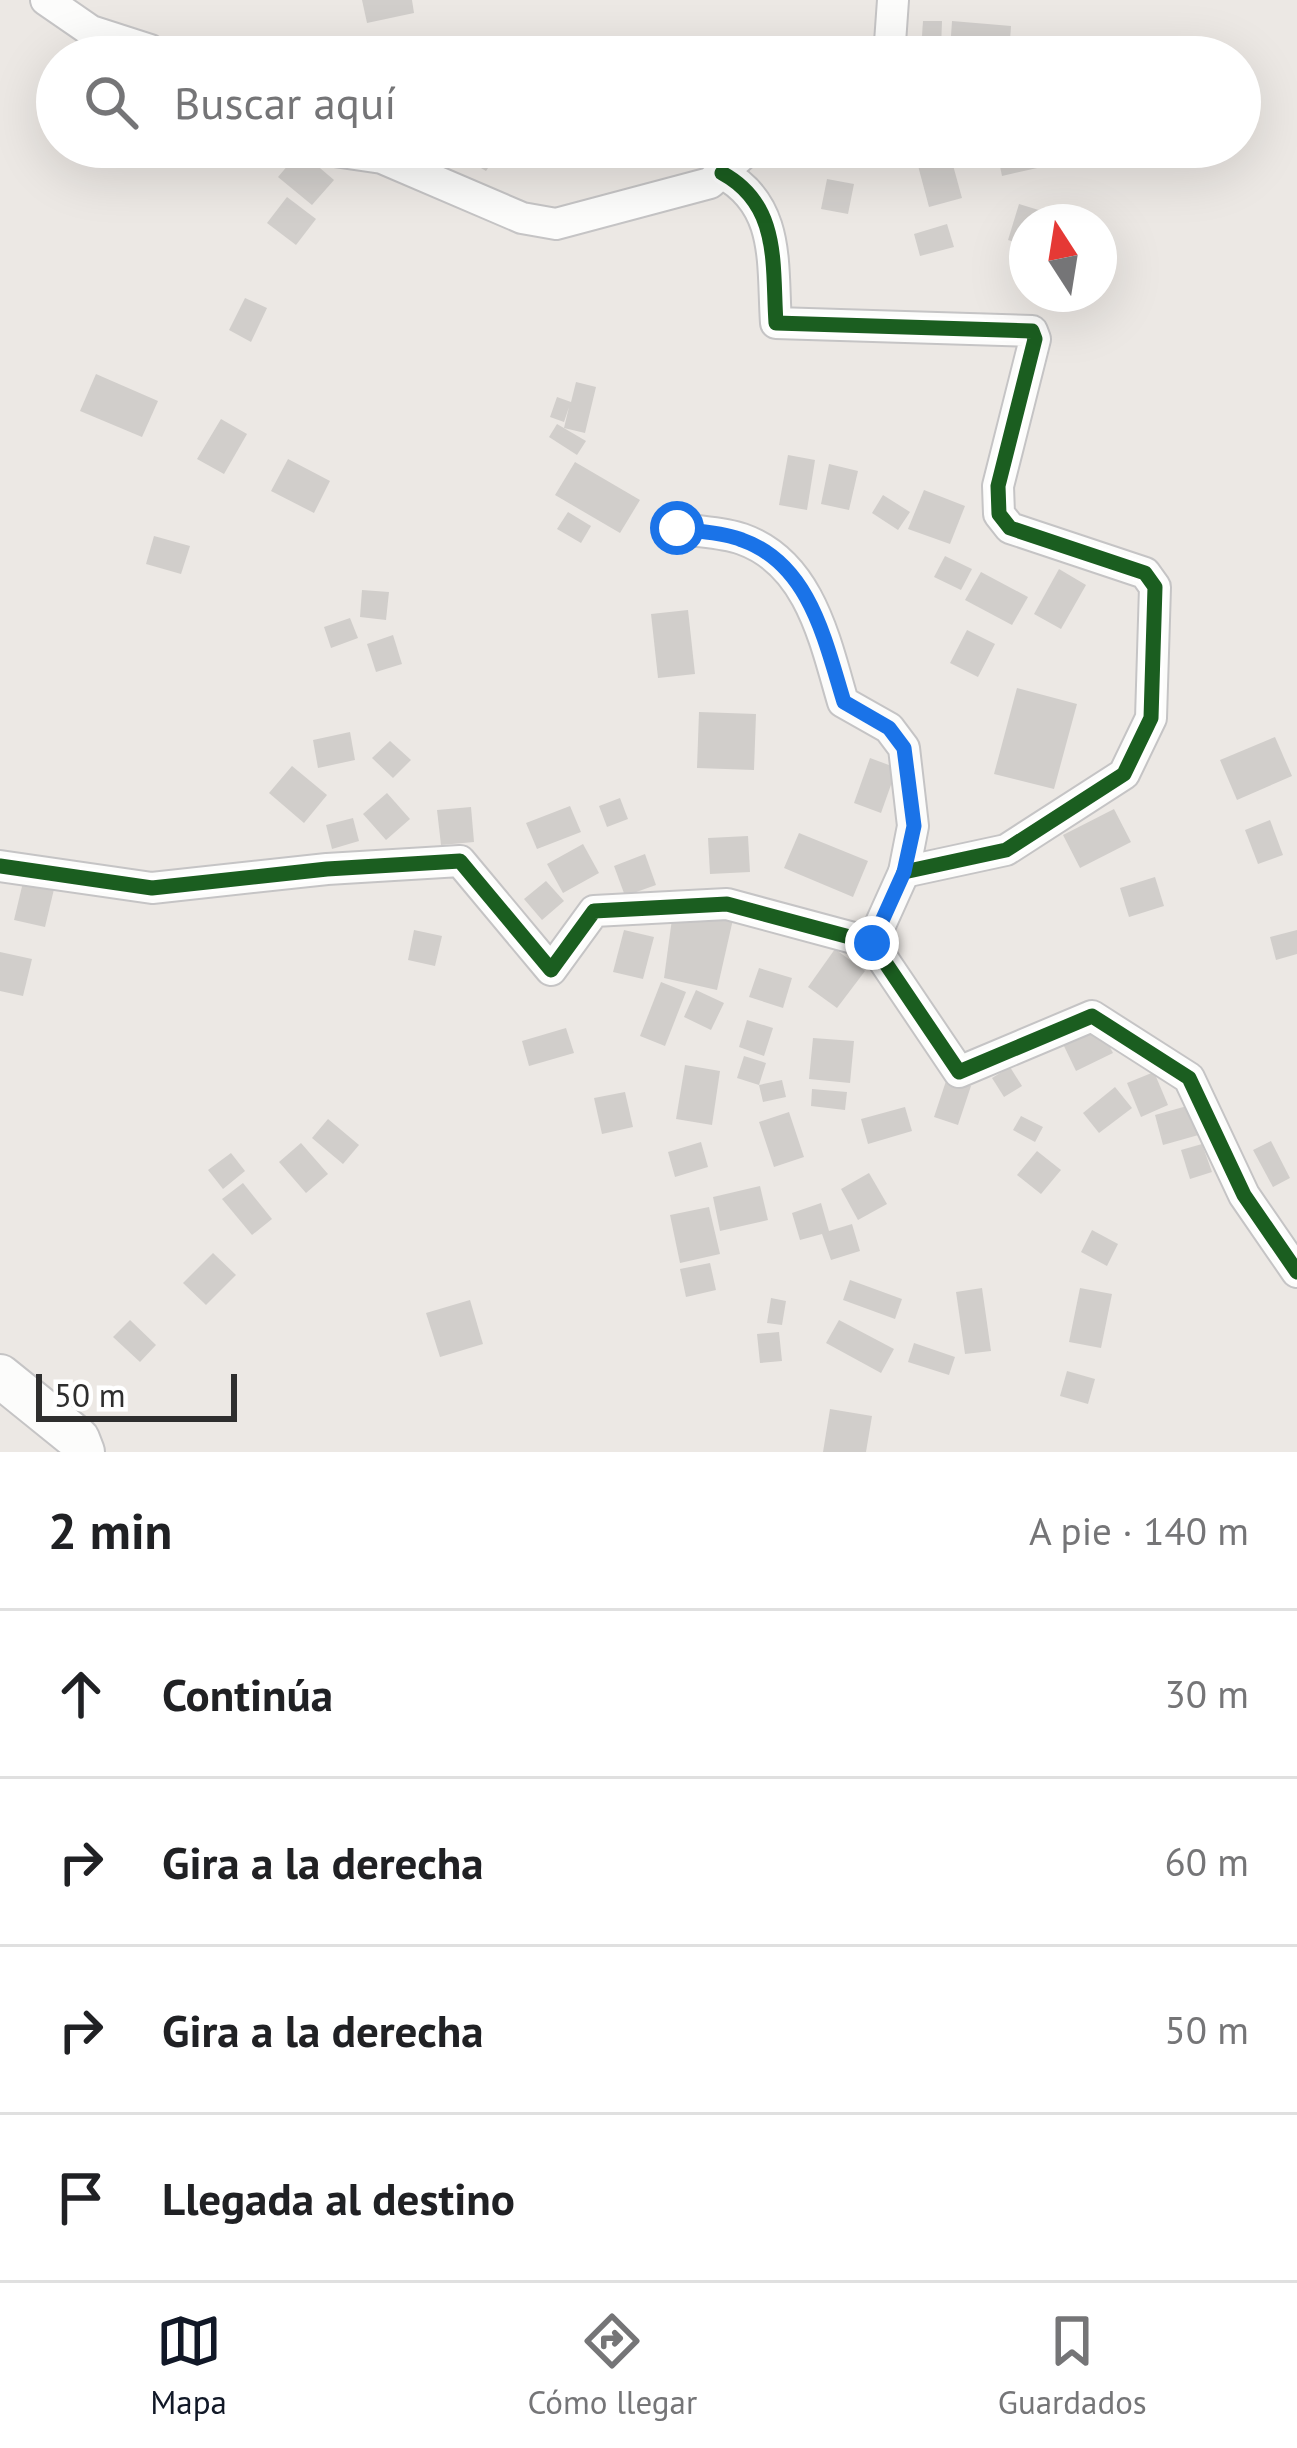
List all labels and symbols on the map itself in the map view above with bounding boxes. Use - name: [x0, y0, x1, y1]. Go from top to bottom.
- north arrow: [1009, 204, 1117, 312]
- route start: [650, 501, 704, 555]
- route end: [845, 916, 899, 970]
- scale bar: [36, 1368, 237, 1421]

